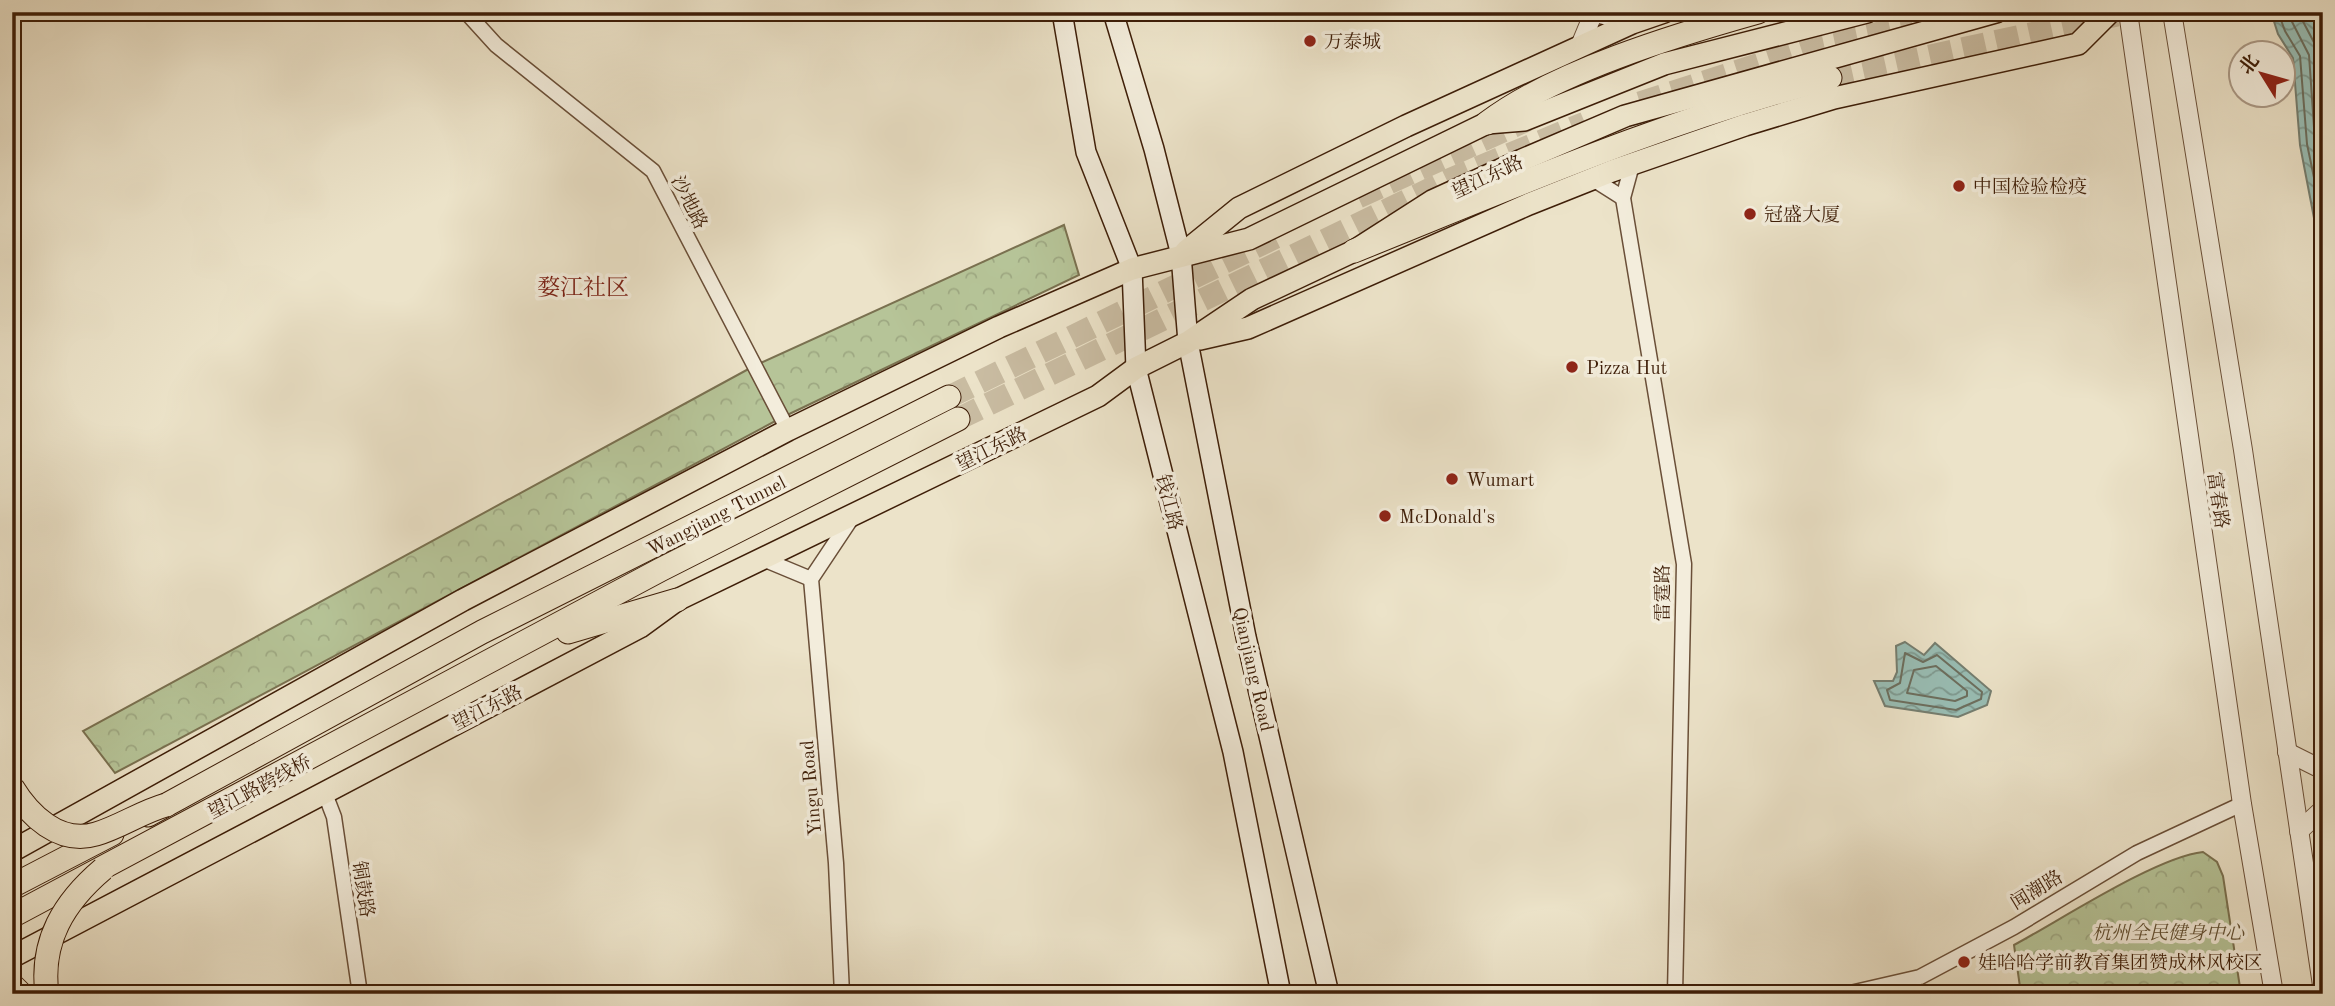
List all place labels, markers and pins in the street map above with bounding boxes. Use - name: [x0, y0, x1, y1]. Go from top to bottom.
- place label: 万泰城: [1324, 31, 1381, 53]
- marker: 万泰城: [1302, 33, 1318, 49]
- place label: 中国检验检疫: [1973, 176, 2087, 198]
- marker: 中国检验检疫: [1951, 178, 1967, 194]
- place label: 冠盛大厦: [1764, 204, 1840, 226]
- marker: 冠盛大厦: [1742, 206, 1758, 222]
- marker: Pizza Hut: [1564, 359, 1580, 375]
- place label: Pizza Hut: [1586, 360, 1667, 379]
- marker: Wumart: [1444, 471, 1460, 487]
- place label: Wumart: [1466, 472, 1535, 491]
- marker: McDonald's: [1377, 508, 1393, 524]
- place label: McDonald's: [1399, 509, 1495, 528]
- place label: 娃哈哈学前教育集团赞成林风校区: [1978, 952, 2263, 974]
- marker: 娃哈哈学前教育集团赞成林风校区: [1956, 954, 1972, 970]

